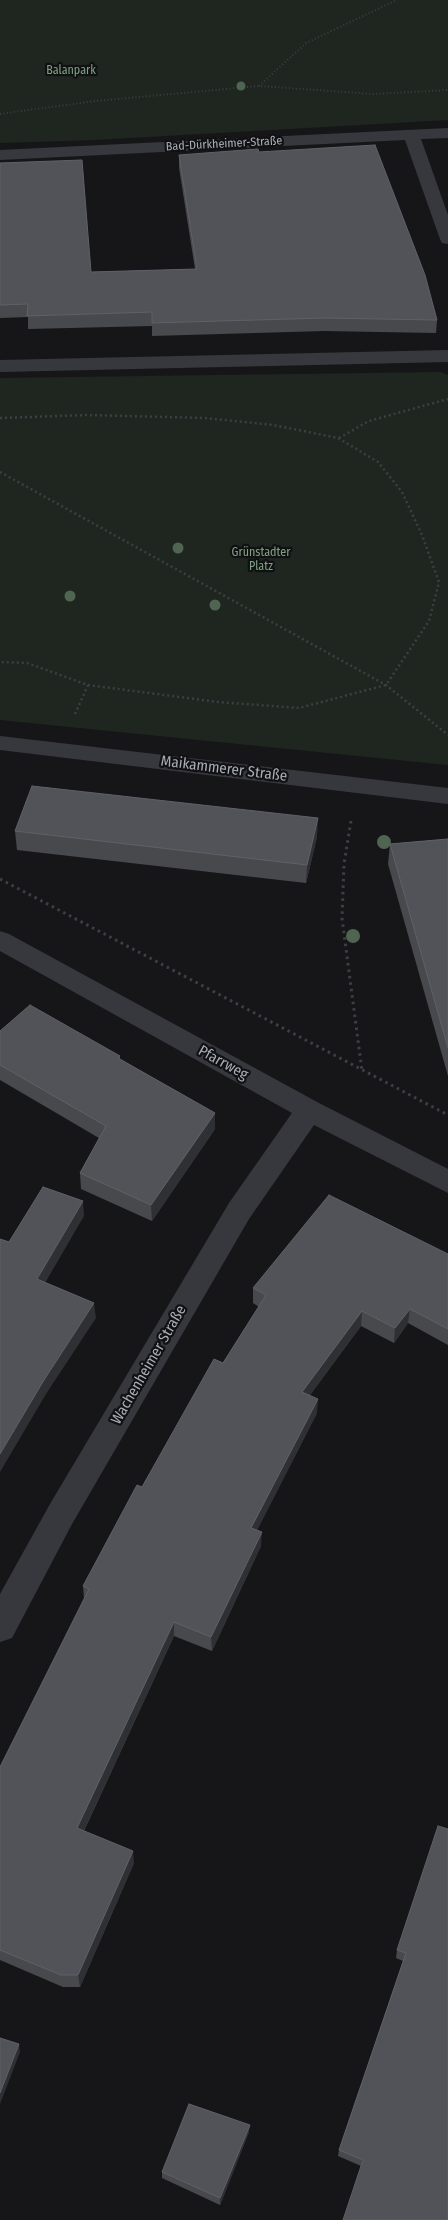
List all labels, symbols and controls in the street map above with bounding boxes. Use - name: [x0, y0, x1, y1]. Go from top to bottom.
- park label: Balanpark: [46, 64, 96, 78]
- street label: Bad-Dürkheimer-Straße: [165, 134, 283, 154]
- park label: Grünstadter Platz: [232, 546, 290, 574]
- street label: Maikammerer Straße: [160, 752, 288, 786]
- street label: Pfarrweg: [195, 1042, 251, 1084]
- street label: Wachenheimer Straße: [108, 1302, 190, 1428]

